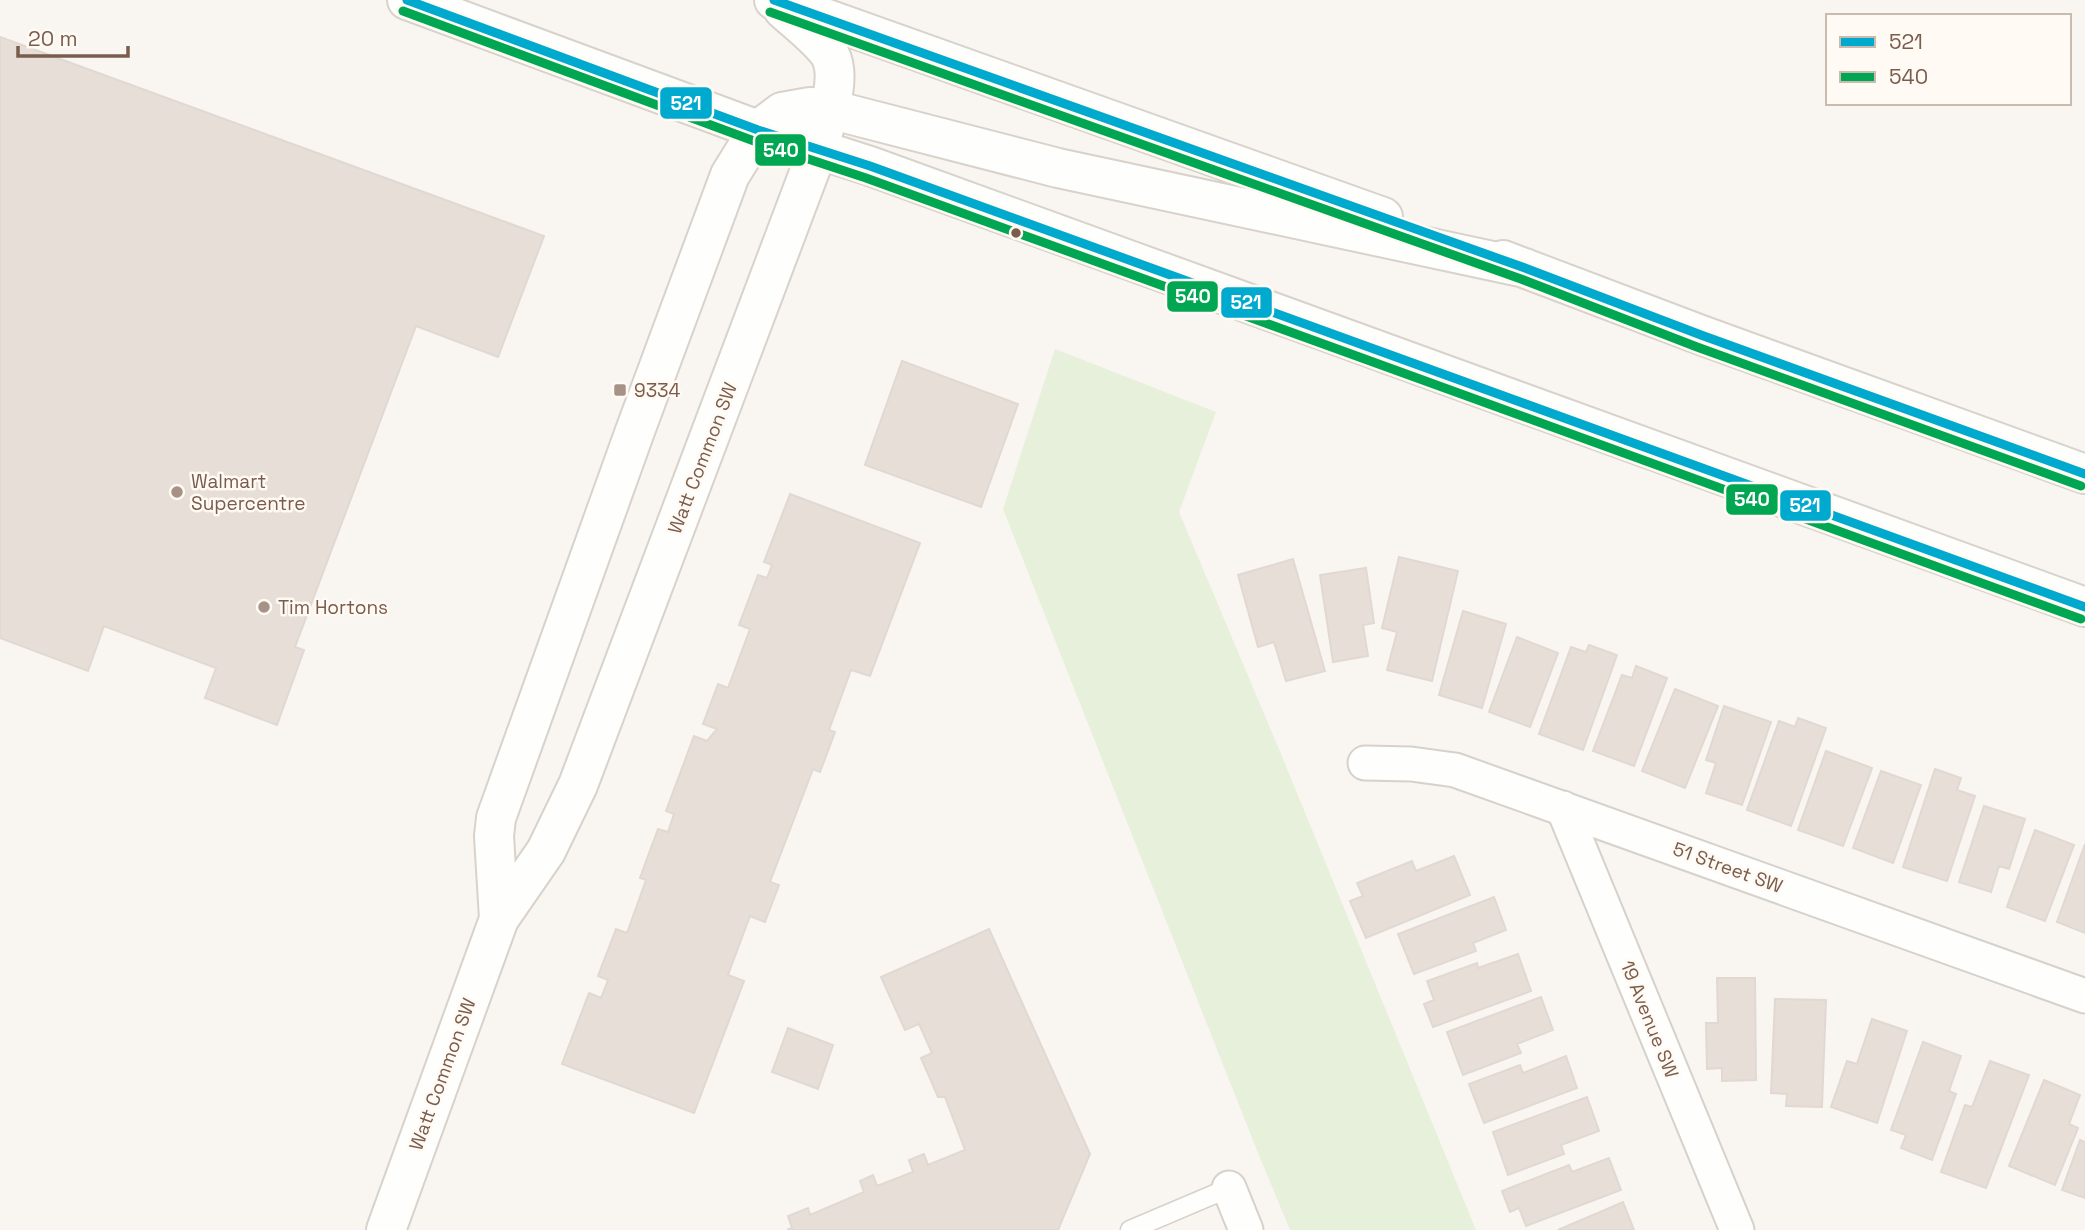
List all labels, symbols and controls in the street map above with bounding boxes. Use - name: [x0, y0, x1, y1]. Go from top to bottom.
- scale bar: [18, 14, 128, 58]
- legend: [1826, 14, 2071, 105]
- text: 20 m: [28, 25, 78, 52]
- text: 521: [1889, 28, 1923, 55]
- text: 540: [1889, 63, 1928, 90]
- line badge: 521: [659, 86, 713, 120]
- text: 521: [670, 91, 702, 116]
- line badge: 540: [754, 133, 807, 167]
- text: 540: [763, 138, 799, 163]
- unlabelled marker: [1009, 226, 1023, 240]
- line badge: 540: [1166, 280, 1219, 313]
- text: 540: [1175, 284, 1211, 309]
- line badge: 521: [1220, 286, 1273, 319]
- text: 521: [1230, 290, 1262, 315]
- place label: 9334: [634, 378, 681, 403]
- street label: Watt Common SW: [662, 379, 743, 537]
- marker: 9334: [612, 382, 628, 398]
- place label: Walmart Supercentre: [191, 469, 305, 516]
- line badge: 540: [1725, 483, 1779, 516]
- marker: Walmart Supercentre: [169, 484, 185, 500]
- text: 540: [1734, 487, 1770, 512]
- line badge: 521: [1779, 489, 1832, 522]
- text: 521: [1789, 493, 1821, 518]
- place label: Tim Hortons: [278, 595, 388, 620]
- marker: Tim Hortons: [256, 599, 272, 615]
- street label: 51 Street SW: [1669, 836, 1786, 899]
- street label: 19 Avenue SW: [1615, 957, 1684, 1082]
- street label: Watt Common SW: [403, 995, 482, 1154]

